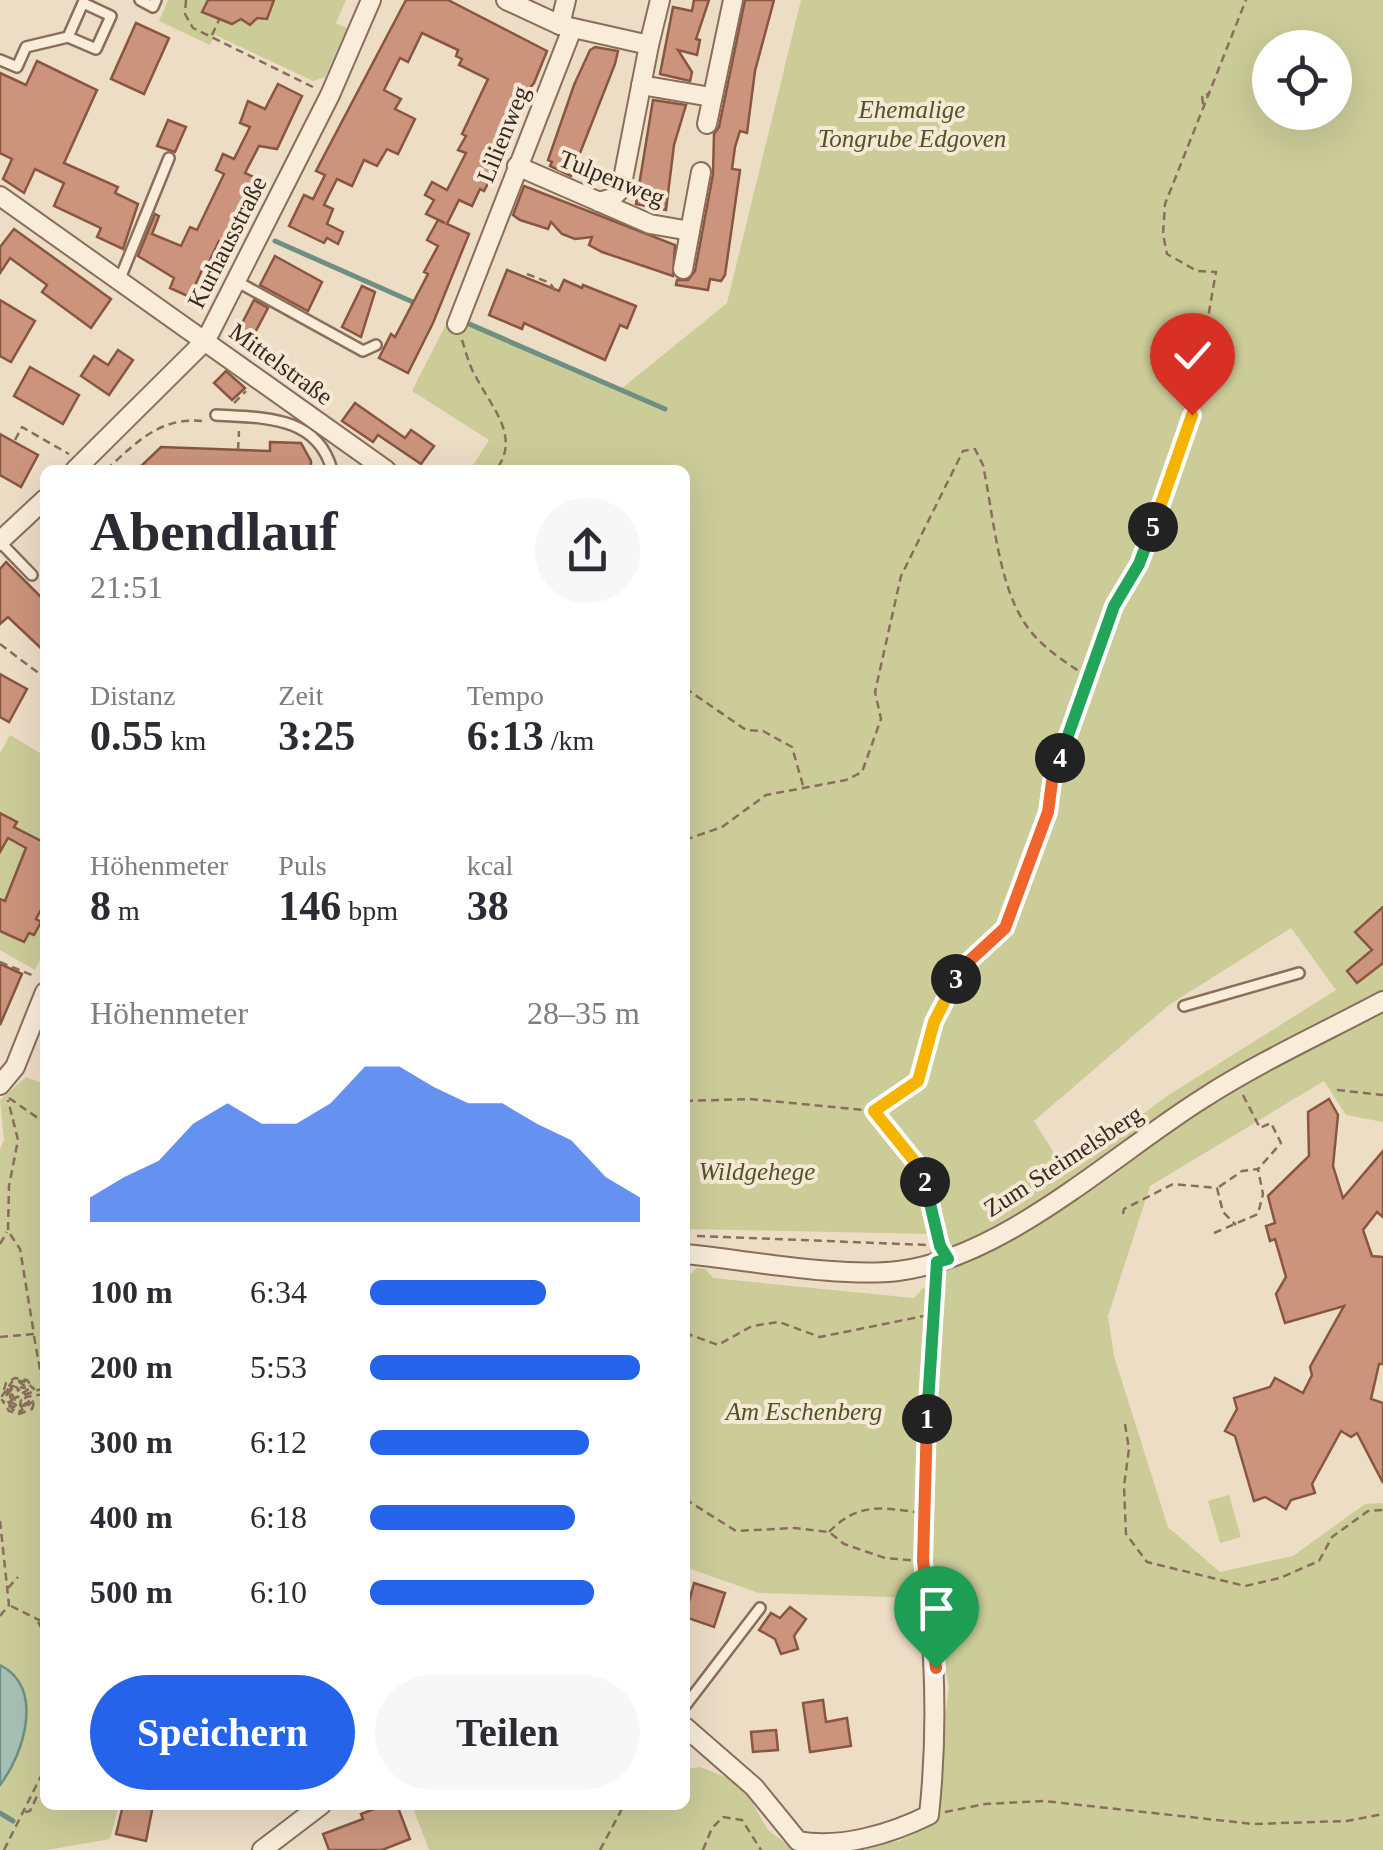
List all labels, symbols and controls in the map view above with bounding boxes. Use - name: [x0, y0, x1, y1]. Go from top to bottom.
- map controls: [1252, 30, 1352, 130]
- button: locate: [1252, 30, 1352, 130]
- street label: Lilienweg: [471, 81, 535, 186]
- park label: Ehemalige Tongrube Edgoven: [818, 96, 1006, 152]
- street label: Tulpenweg: [555, 145, 669, 212]
- street label: Kurhausstraße: [182, 172, 272, 312]
- pin: [1150, 313, 1235, 416]
- street label: Mittelstraße: [224, 318, 338, 410]
- icon: check: [1165, 328, 1220, 383]
- button: share: [535, 498, 640, 603]
- text: Abendlauf: [90, 501, 338, 562]
- pin: 5: [1128, 502, 1178, 552]
- text: 5: [1146, 511, 1160, 542]
- text: 21:51: [90, 569, 163, 605]
- text: Distanz: [90, 680, 176, 711]
- text: Zeit: [278, 680, 323, 711]
- text: Tempo: [467, 680, 544, 711]
- text: 0.55: [90, 713, 164, 759]
- text: 3:25: [278, 713, 355, 759]
- text: 6:13: [467, 713, 544, 759]
- text: km: [164, 725, 206, 756]
- text: /km: [544, 725, 594, 756]
- pin: 4: [1035, 733, 1085, 783]
- text: 4: [1053, 742, 1067, 773]
- text: Höhenmeter: [90, 850, 228, 881]
- text: Puls: [278, 850, 327, 881]
- text: kcal: [467, 850, 513, 881]
- text: 8: [90, 883, 111, 929]
- text: 146: [278, 883, 341, 929]
- text: 38: [467, 883, 509, 929]
- text: m: [111, 895, 140, 926]
- text: bpm: [341, 895, 398, 926]
- pin: 3: [931, 954, 981, 1004]
- text: 3: [949, 963, 963, 994]
- text: Höhenmeter: [90, 995, 248, 1031]
- text: 28–35 m: [527, 995, 640, 1031]
- street label: Zum Steimelsberg: [979, 1099, 1148, 1222]
- pin: 2: [900, 1157, 950, 1207]
- park label: Wildgehege: [699, 1158, 815, 1185]
- text: 2: [918, 1166, 932, 1197]
- text: 100 m: [90, 1274, 173, 1310]
- text: 6:34: [250, 1274, 307, 1310]
- text: 200 m: [90, 1349, 173, 1385]
- text: 5:53: [250, 1349, 307, 1385]
- pin: 1: [902, 1394, 952, 1444]
- park label: Am Eschenberg: [724, 1398, 882, 1425]
- text: 1: [920, 1403, 934, 1434]
- text: 300 m: [90, 1424, 173, 1460]
- text: 6:12: [250, 1424, 307, 1460]
- text: 400 m: [90, 1499, 173, 1535]
- text: 6:18: [250, 1499, 307, 1535]
- pin: [894, 1566, 979, 1669]
- text: 500 m: [90, 1574, 173, 1610]
- text: 6:10: [250, 1574, 307, 1610]
- icon: arrive: [909, 1581, 964, 1636]
- button: Speichern: [90, 1675, 355, 1790]
- button: Teilen: [375, 1675, 640, 1790]

